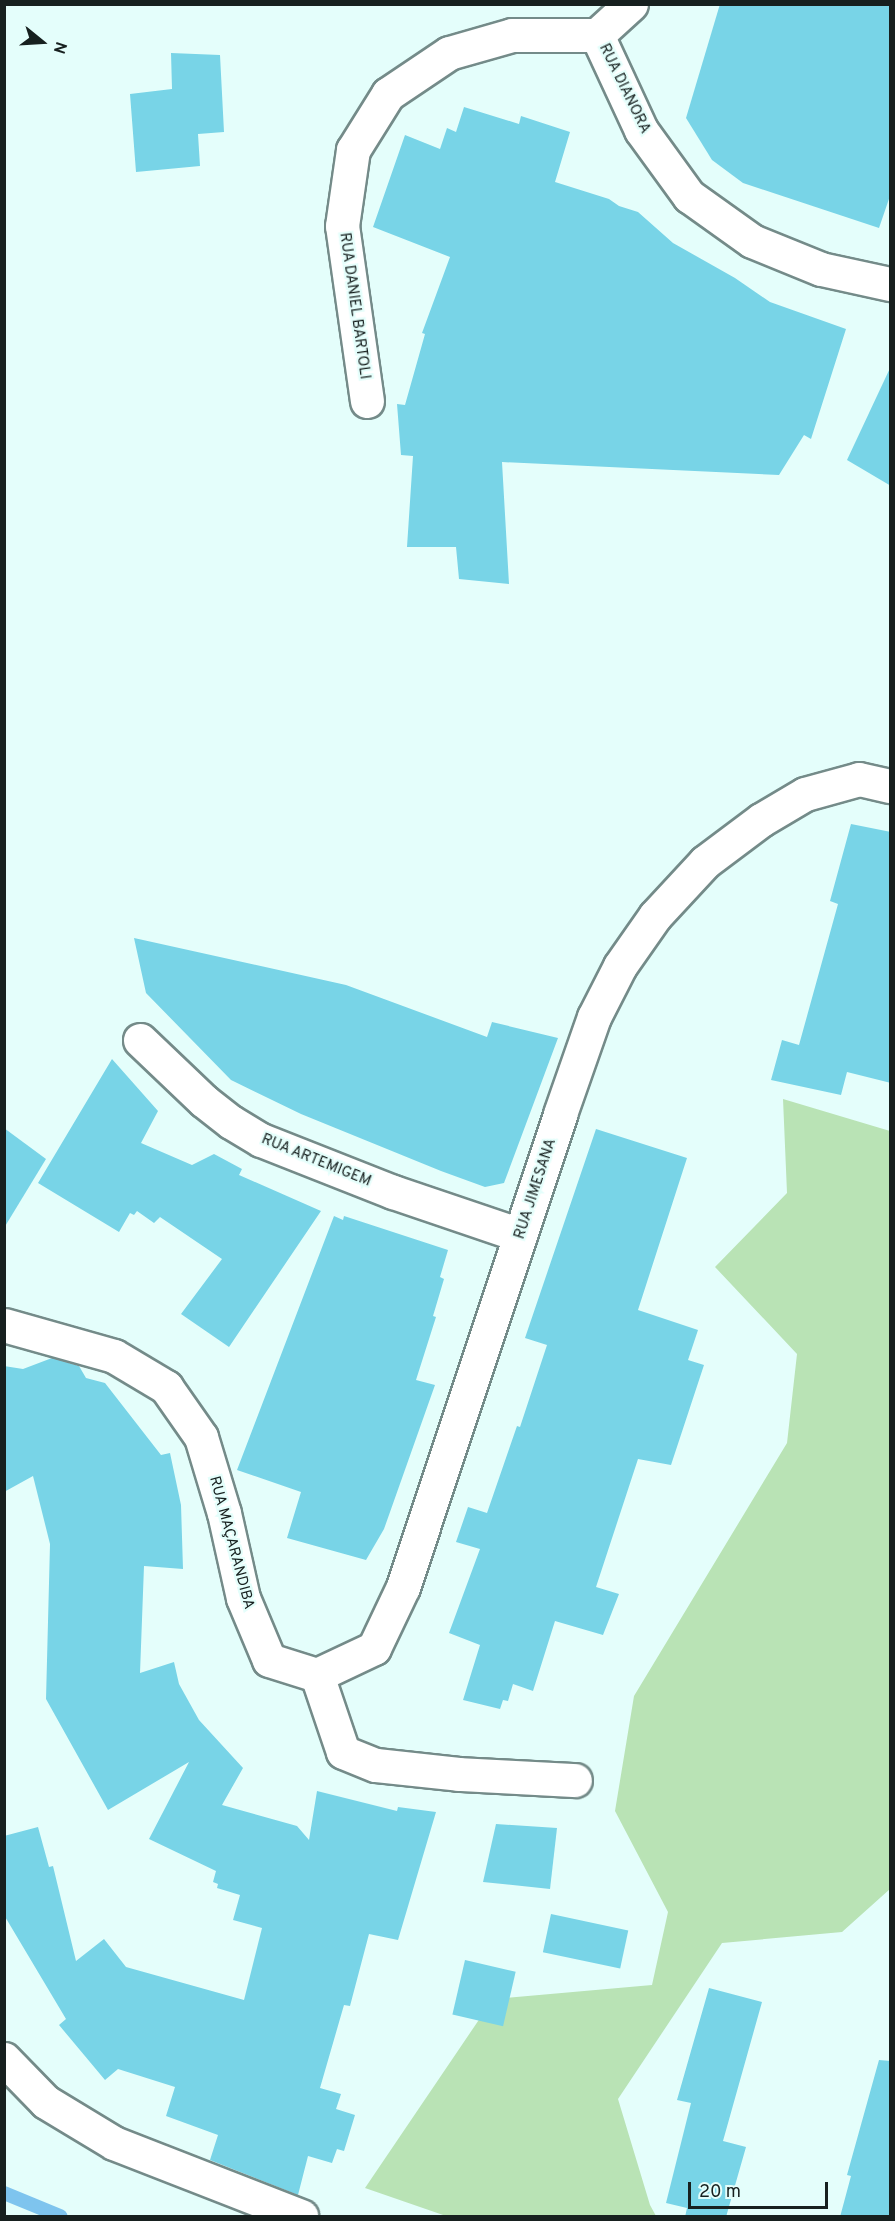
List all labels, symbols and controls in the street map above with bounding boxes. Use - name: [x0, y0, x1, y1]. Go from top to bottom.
- north arrow: [12, 12, 72, 72]
- text: N: [48, 39, 70, 56]
- street label: RUA DIANORA: [594, 41, 654, 137]
- street label: RUA DANIEL BARTOLI: [335, 231, 373, 381]
- street label: RUA ARTEMIGEM: [258, 1131, 374, 1191]
- street label: RUA JIMESANA: [511, 1136, 561, 1242]
- street label: RUA MAÇARANDIBA: [204, 1474, 258, 1612]
- scale bar: [691, 2170, 830, 2208]
- text: 20 m: [699, 2181, 741, 2204]

